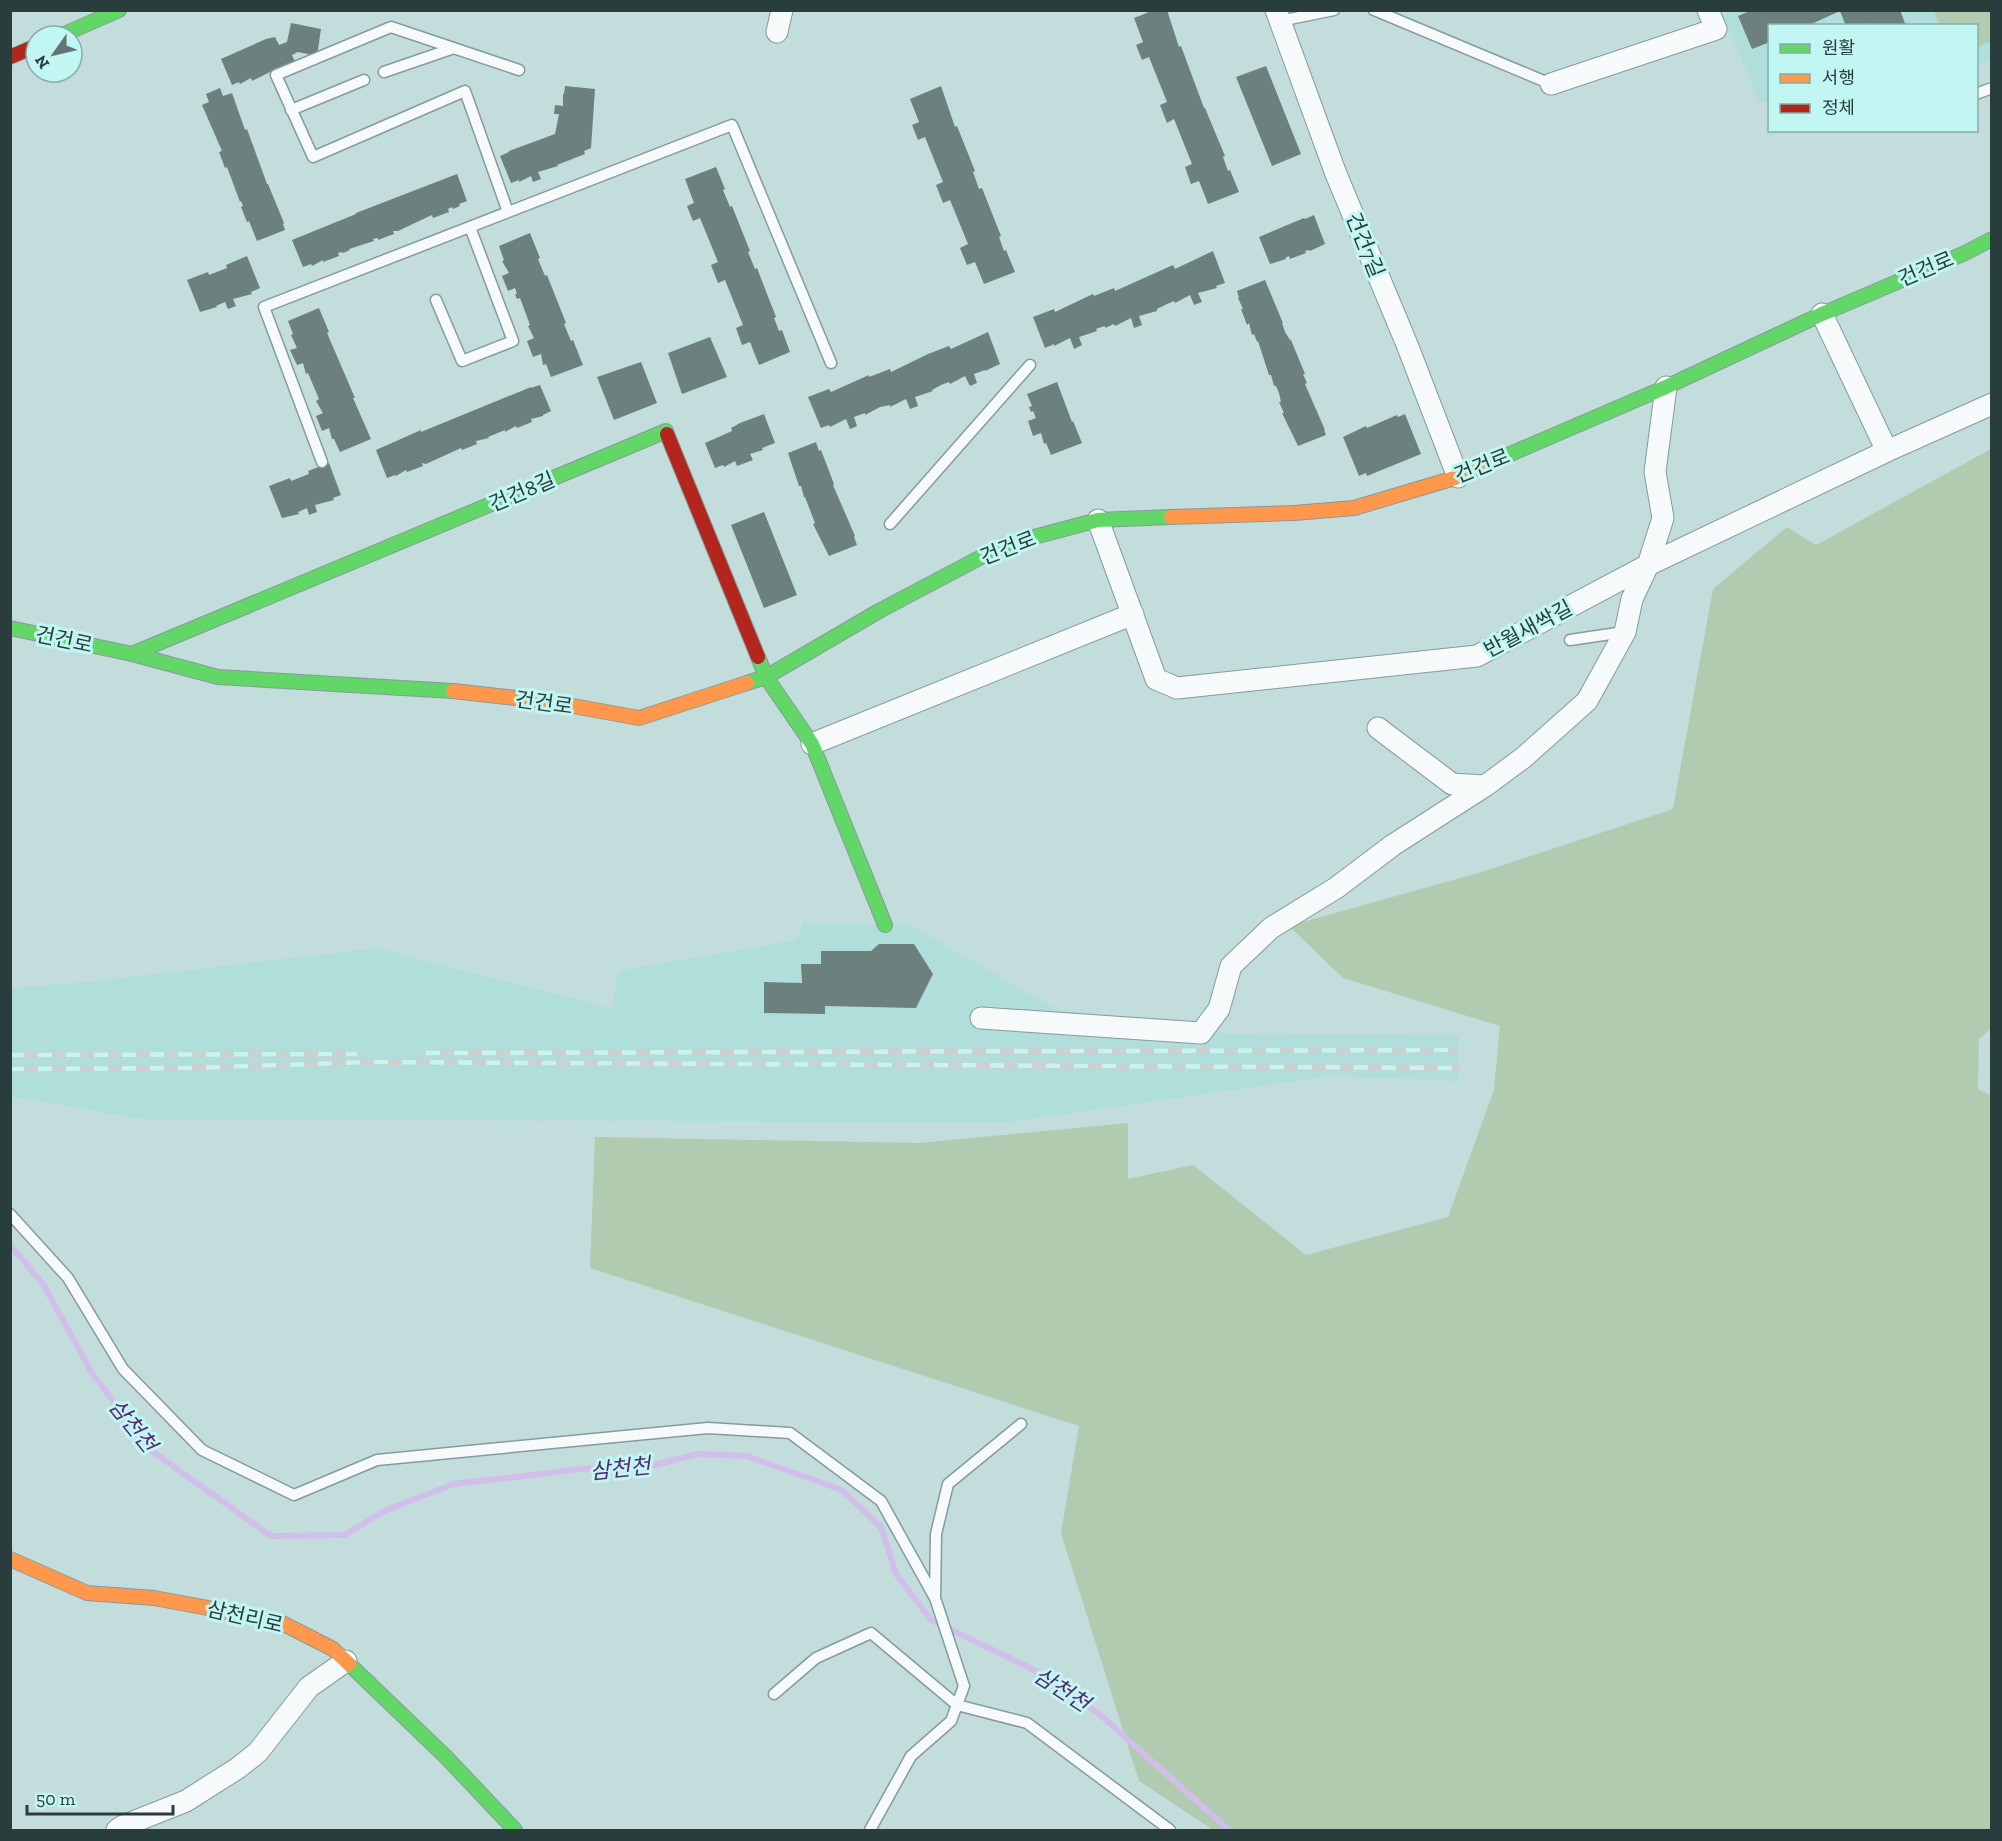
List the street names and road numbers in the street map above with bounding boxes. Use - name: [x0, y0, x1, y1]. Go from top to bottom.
- street label: 건건7길: [1341, 209, 1390, 281]
- street label: 건건로: [1894, 246, 1957, 291]
- street label: 건건로: [1450, 443, 1513, 488]
- street label: 건건8길: [485, 467, 559, 517]
- street label: 건건로: [976, 525, 1039, 570]
- street label: 반월새싹길: [1479, 595, 1576, 662]
- street label: 건건로: [33, 621, 95, 658]
- street label: 건건로: [514, 686, 575, 719]
- street label: 삼천리로: [205, 1596, 286, 1637]

